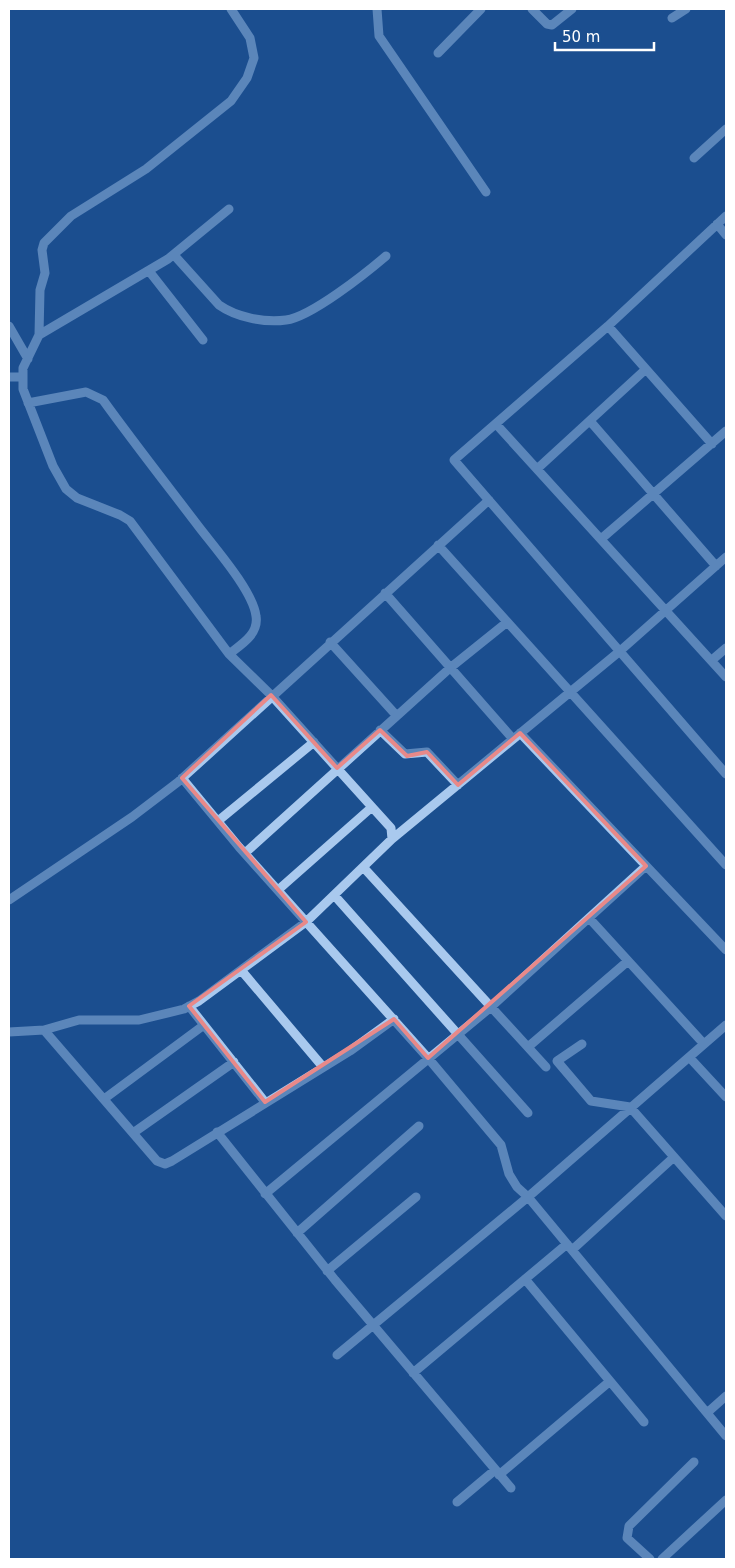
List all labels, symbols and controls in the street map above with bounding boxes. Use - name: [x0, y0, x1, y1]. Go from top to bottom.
- scale bar: [555, 20, 654, 52]
- text: 50 m: [562, 28, 600, 46]

